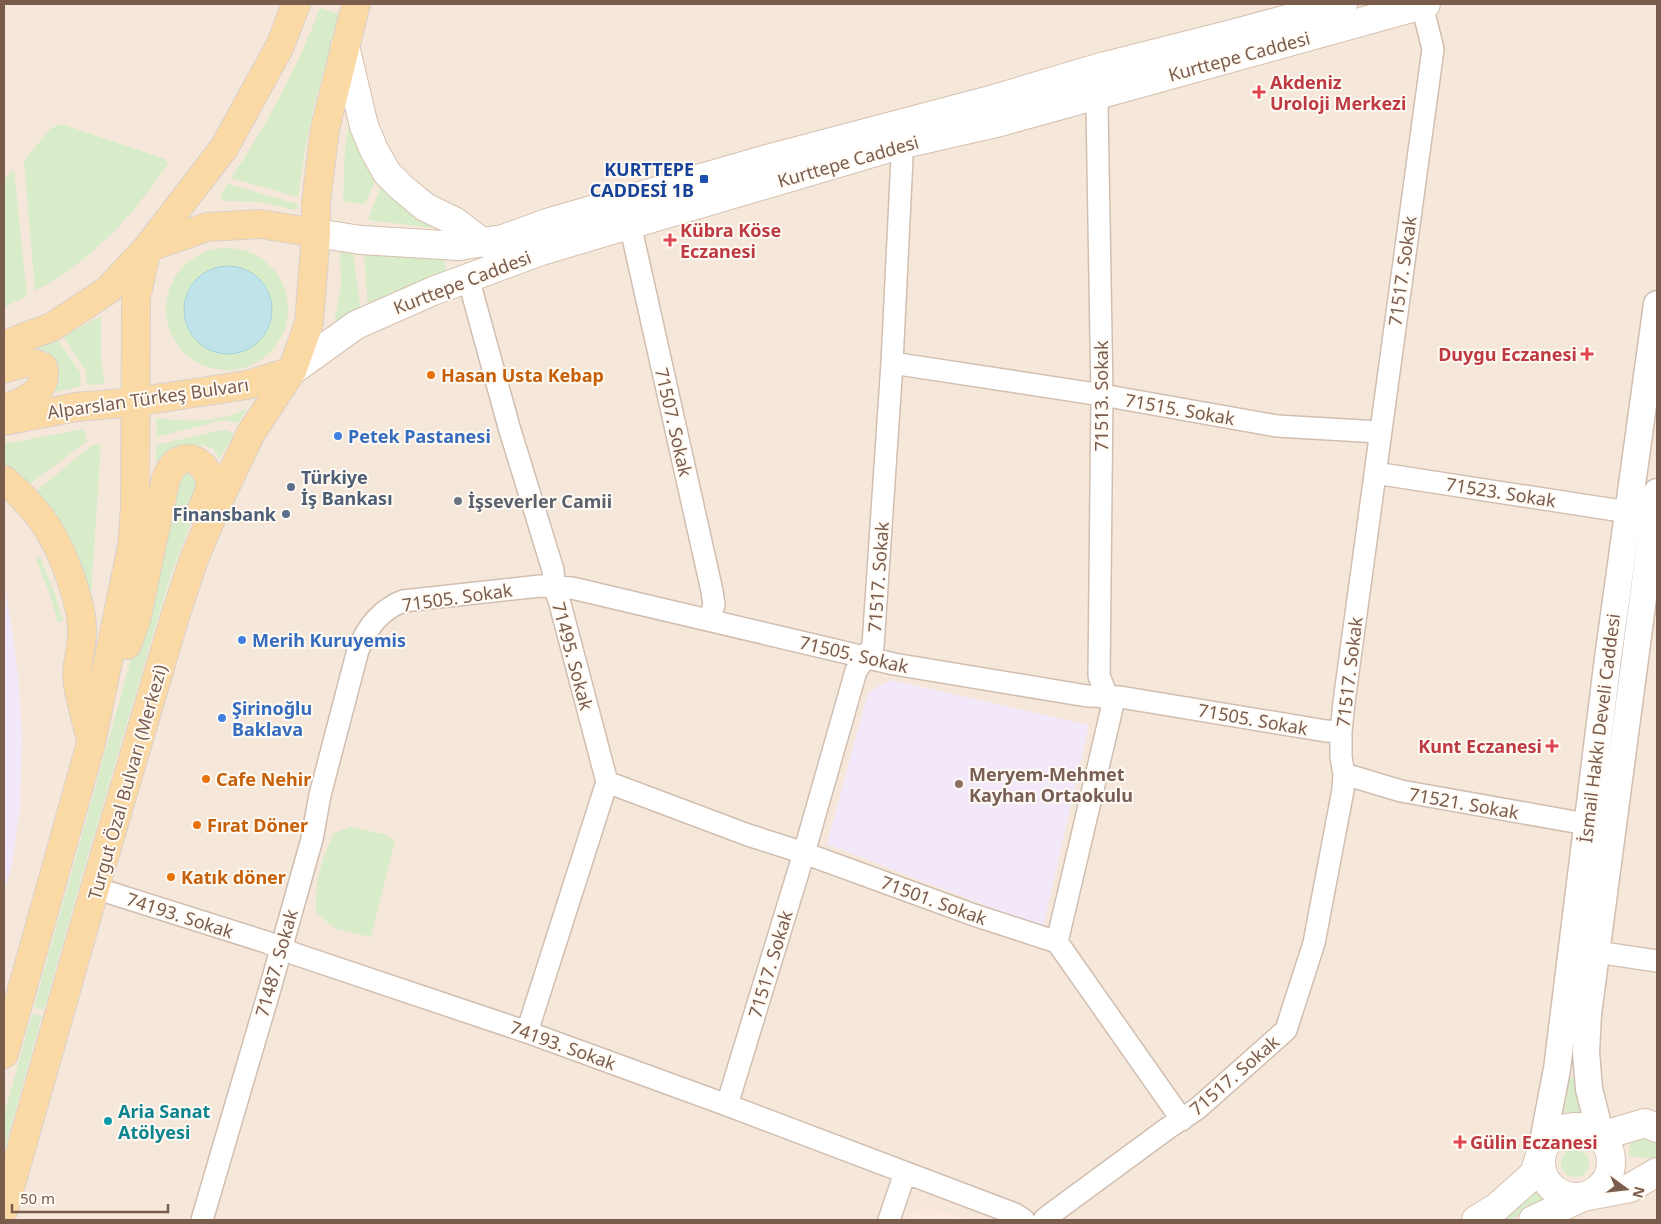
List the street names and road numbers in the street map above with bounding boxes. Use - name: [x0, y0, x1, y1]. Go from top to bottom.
- street label: Kurttepe Caddesi: [1165, 26, 1313, 86]
- street label: Kurttepe Caddesi: [775, 129, 921, 193]
- street label: 71517. Sokak: [1382, 214, 1422, 328]
- street label: Kurttepe Caddesi: [390, 245, 534, 319]
- street label: 71513. Sokak: [1089, 340, 1113, 452]
- street label: 71507. Sokak: [650, 365, 698, 479]
- street label: Alparslan Türkeş Bulvarı: [46, 372, 250, 424]
- street label: 71515. Sokak: [1123, 388, 1237, 431]
- street label: 71523. Sokak: [1444, 471, 1558, 513]
- street label: 71517. Sokak: [862, 520, 894, 633]
- street label: 71505. Sokak: [400, 577, 514, 617]
- street label: 71495. Sokak: [547, 599, 599, 713]
- street label: İsmail Hakkı Develi Caddesi: [1573, 612, 1625, 844]
- street label: 71517. Sokak: [1330, 615, 1368, 729]
- street label: 71505. Sokak: [797, 630, 911, 678]
- street label: Turgut Özal Bulvarı (Merkezi): [82, 662, 172, 902]
- street label: 71505. Sokak: [1196, 698, 1310, 741]
- street label: 71521. Sokak: [1407, 782, 1521, 825]
- street label: 71501. Sokak: [878, 870, 991, 930]
- street label: 74193. Sokak: [123, 886, 237, 944]
- street label: 71487. Sokak: [249, 906, 303, 1020]
- street label: 71517. Sokak: [742, 907, 798, 1021]
- street label: 74193. Sokak: [507, 1015, 620, 1075]
- street label: 71517. Sokak: [1184, 1029, 1284, 1120]

